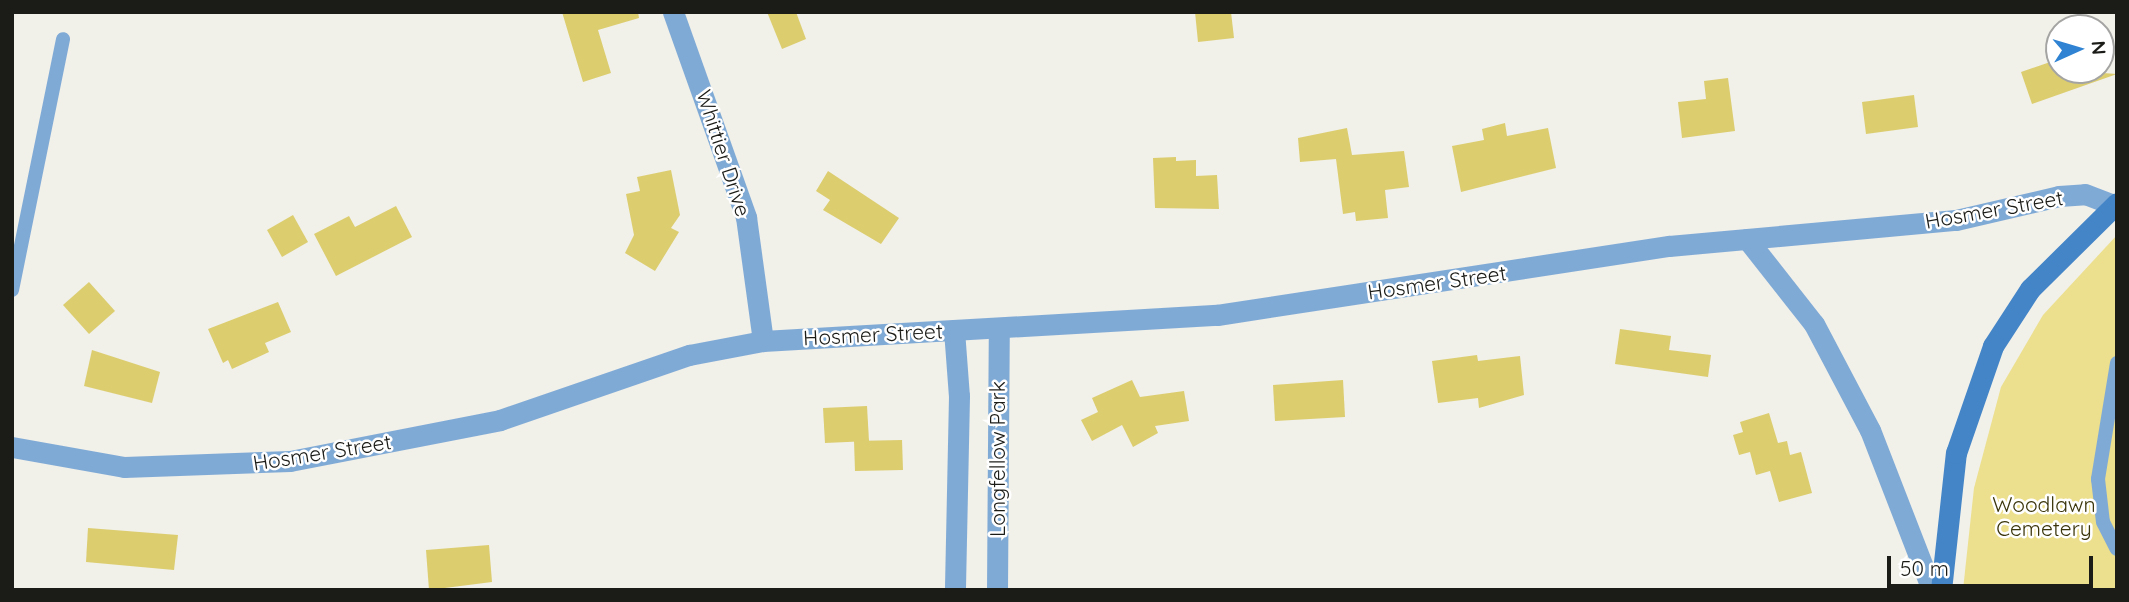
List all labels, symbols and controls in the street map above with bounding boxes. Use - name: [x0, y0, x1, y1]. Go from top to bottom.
- north arrow: [2045, 14, 2115, 84]
- text: N: [2086, 40, 2111, 55]
- street label: Whittier Drive: [692, 86, 756, 220]
- street label: Hosmer Street: [1923, 184, 2065, 234]
- street label: Hosmer Street: [1366, 260, 1508, 304]
- street label: Hosmer Street: [802, 318, 944, 350]
- street label: Longfellow Park: [984, 381, 1010, 537]
- street label: Hosmer Street: [251, 429, 393, 475]
- park label: Woodlawn Cemetery: [1992, 491, 2096, 541]
- scale bar: [1891, 542, 2098, 586]
- text: 50 m: [1900, 555, 1949, 581]

